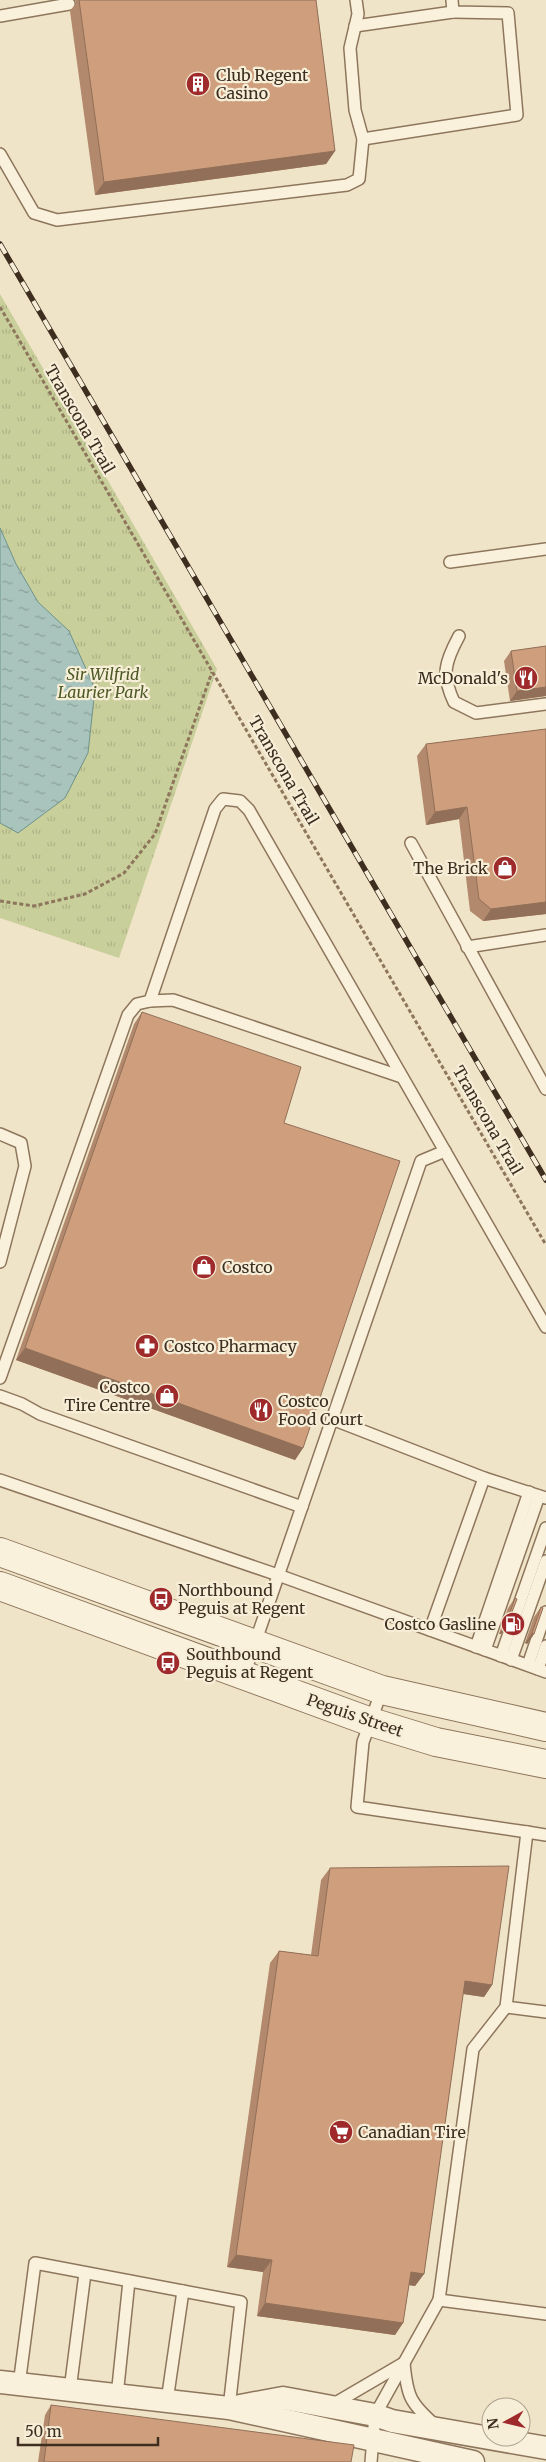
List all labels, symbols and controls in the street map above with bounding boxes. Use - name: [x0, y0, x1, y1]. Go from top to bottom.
- place label: Club Regent Casino: [216, 65, 309, 103]
- building icon: Club Regent Casino: [185, 71, 211, 97]
- street label: Transcona Trail: [41, 361, 119, 477]
- park label: Sir Wilfrid Laurier Park: [58, 664, 149, 702]
- restaurant icon: McDonald's: [513, 665, 539, 691]
- place label: McDonald's: [418, 668, 508, 688]
- street label: Transcona Trail: [245, 712, 323, 828]
- shop icon: The Brick: [492, 855, 518, 881]
- place label: The Brick: [413, 858, 489, 878]
- street label: Transcona Trail: [449, 1062, 527, 1178]
- shop icon: Costco: [191, 1254, 217, 1280]
- place label: Costco: [222, 1257, 273, 1277]
- pharmacy icon: Costco Pharmacy: [134, 1333, 160, 1359]
- place label: Costco Pharmacy: [164, 1336, 297, 1356]
- place label: Costco Tire Centre: [64, 1377, 150, 1415]
- shop icon: Costco Tire Centre: [154, 1383, 180, 1409]
- place label: Costco Food Court: [278, 1391, 364, 1429]
- restaurant icon: Costco Food Court: [248, 1397, 274, 1423]
- place label: Northbound Peguis at Regent: [178, 1580, 306, 1618]
- bus stop icon: Northbound Peguis at Regent: [148, 1586, 174, 1612]
- fuel station icon: Costco Gasline: [500, 1611, 526, 1637]
- place label: Costco Gasline: [385, 1614, 496, 1634]
- place label: Southbound Peguis at Regent: [186, 1644, 314, 1682]
- bus stop icon: Southbound Peguis at Regent: [155, 1650, 181, 1676]
- street label: Peguis Street: [304, 1689, 407, 1741]
- supermarket icon: Canadian Tire: [328, 2119, 354, 2145]
- place label: Canadian Tire: [358, 2122, 466, 2142]
- north arrow: [481, 2397, 531, 2447]
- scale bar: [18, 2414, 158, 2446]
- text: N: [483, 2417, 503, 2431]
- text: 50 m: [25, 2422, 62, 2441]

